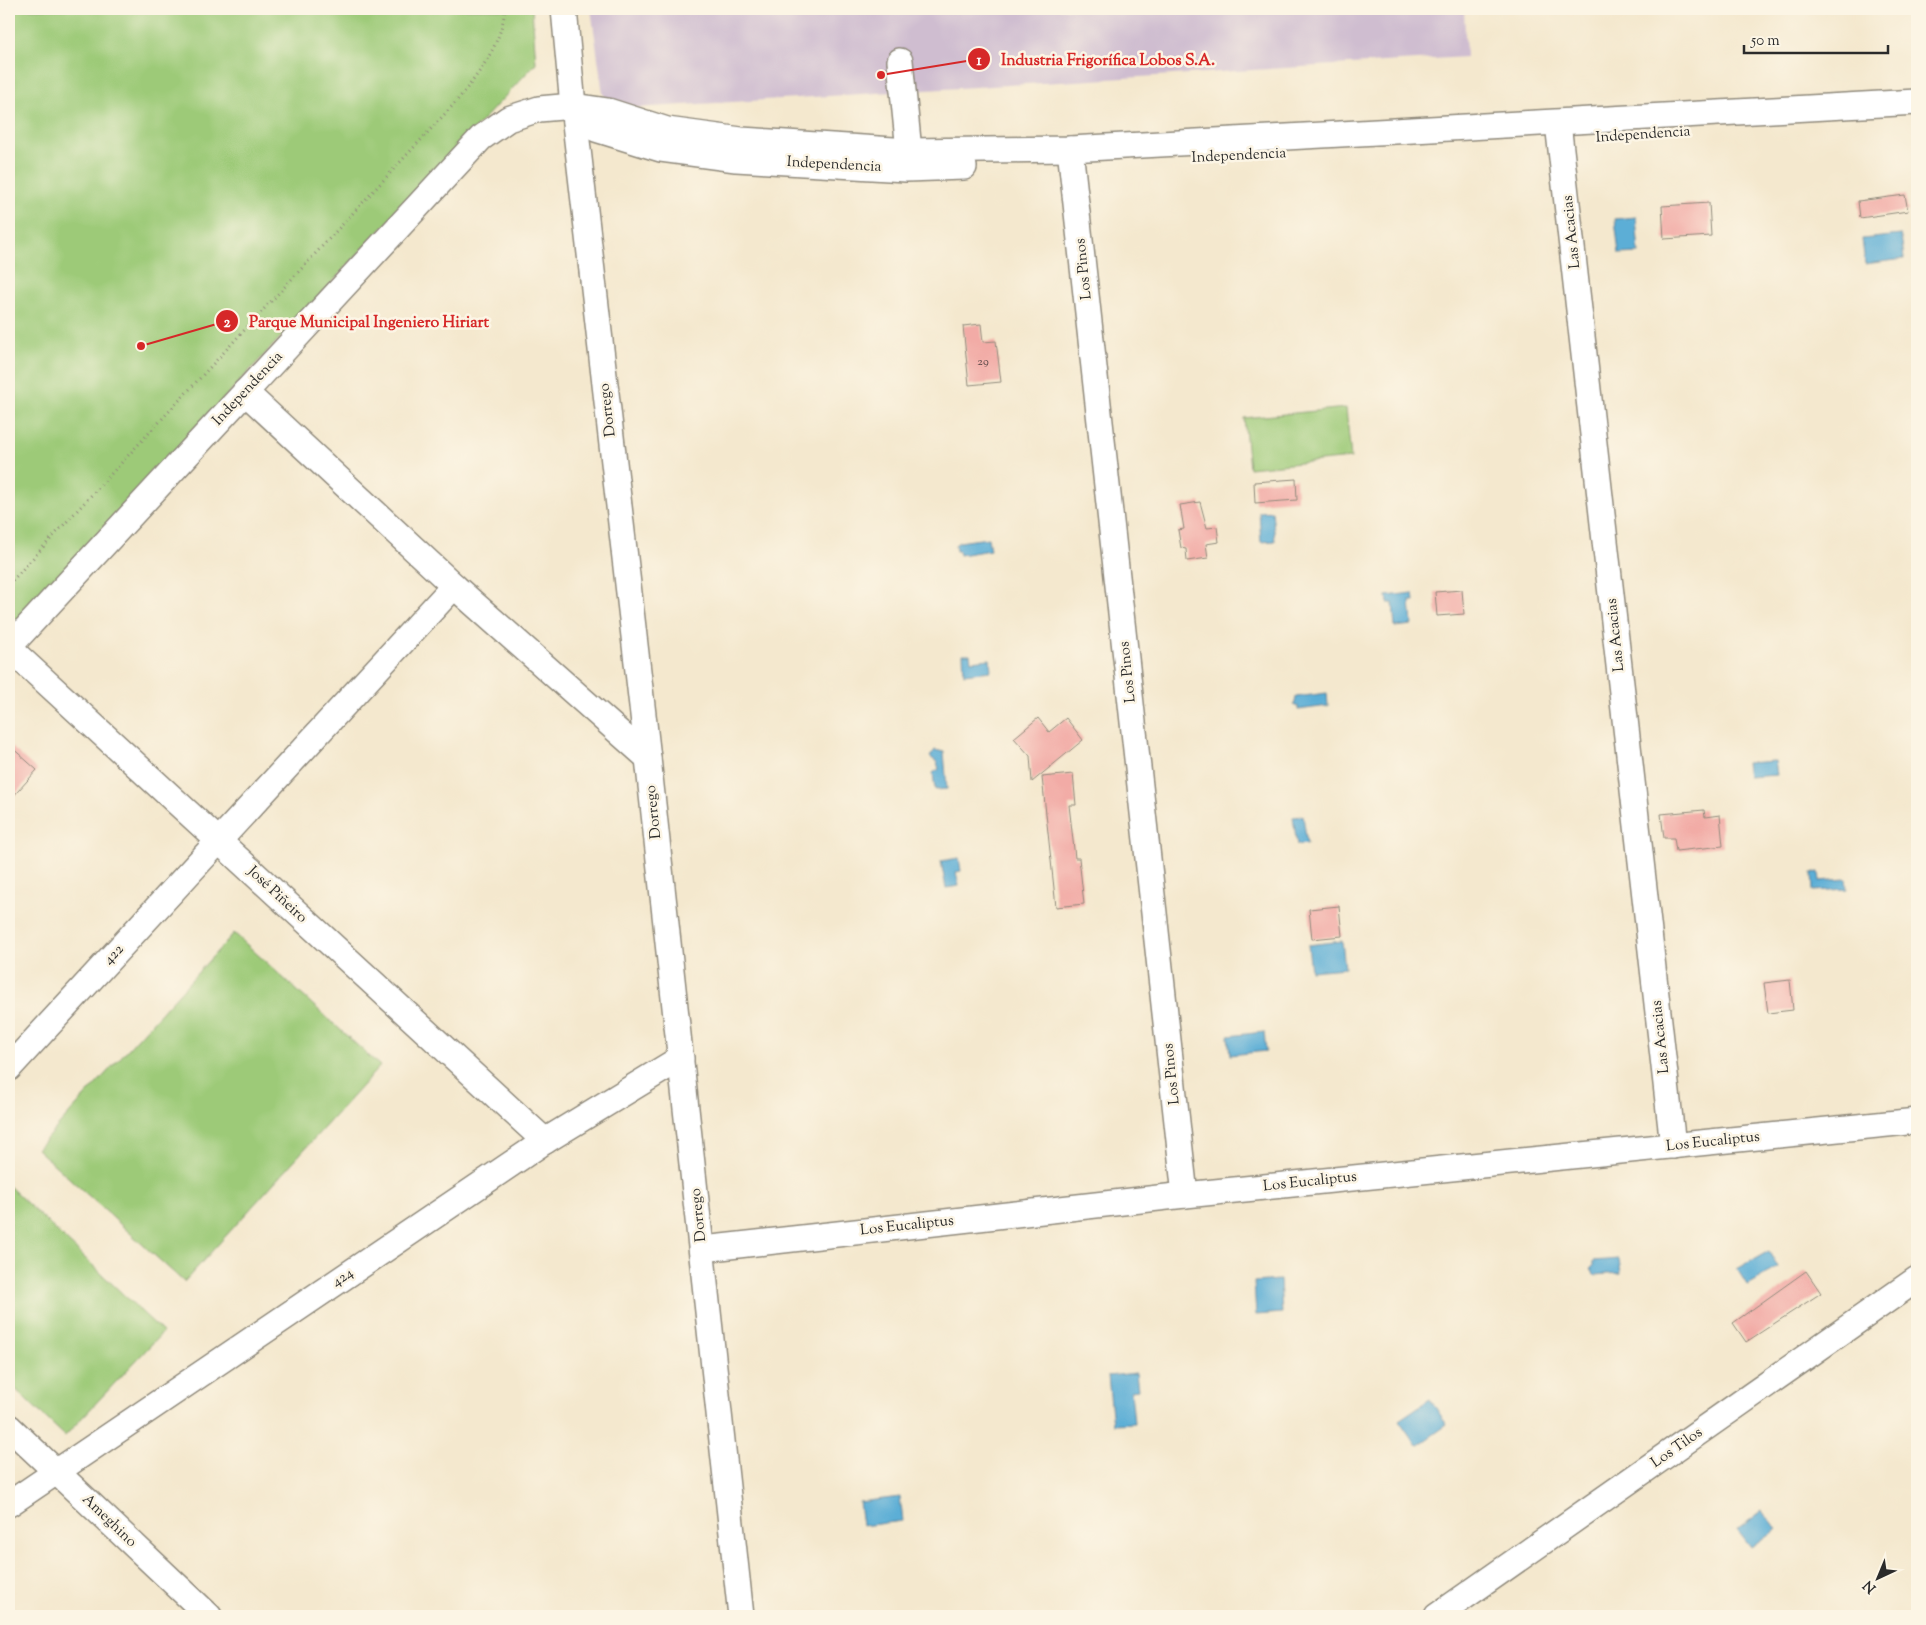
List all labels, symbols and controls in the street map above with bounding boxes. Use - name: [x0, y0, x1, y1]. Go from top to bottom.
- scale bar: [1744, 22, 1887, 54]
- text: 50 m: [1750, 31, 1780, 52]
- callout: Industria Frigorífica Lobos S.A.: [966, 44, 1225, 75]
- text: Industria Frigorífica Lobos S.A.: [1001, 50, 1215, 73]
- text: 1: [976, 51, 982, 72]
- street label: Independencia: [1595, 121, 1691, 149]
- street label: Independencia: [1191, 143, 1287, 169]
- street label: Independencia: [786, 152, 882, 178]
- street label: Las Acacias: [1558, 194, 1586, 270]
- street label: Los Pinos: [1070, 237, 1098, 301]
- callout: Parque Municipal Ingeniero Hiriart: [214, 306, 499, 337]
- text: Parque Municipal Ingeniero Hiriart: [249, 312, 489, 335]
- text: 2: [223, 313, 231, 334]
- street label: Independencia: [208, 347, 288, 431]
- house number: 29: [977, 353, 989, 371]
- street label: Dorrego: [594, 382, 622, 438]
- street label: Las Acacias: [1602, 597, 1630, 673]
- street label: Los Pinos: [1114, 640, 1142, 704]
- street label: Dorrego: [641, 784, 667, 840]
- street label: José Piñeiro: [242, 861, 312, 928]
- street label: 422: [99, 940, 129, 970]
- street label: Las Acacias: [1647, 999, 1675, 1075]
- street label: Los Pinos: [1158, 1042, 1186, 1106]
- street label: Los Eucaliptus: [1665, 1127, 1761, 1157]
- street label: Los Eucaliptus: [1262, 1167, 1358, 1197]
- street label: Dorrego: [686, 1187, 712, 1243]
- street label: Los Eucaliptus: [859, 1211, 955, 1241]
- street label: 424: [328, 1263, 358, 1293]
- street label: Los Tilos: [1647, 1423, 1707, 1473]
- street label: Ameghino: [77, 1490, 141, 1552]
- north arrow: [1854, 1552, 1904, 1602]
- text: N: [1859, 1575, 1881, 1597]

